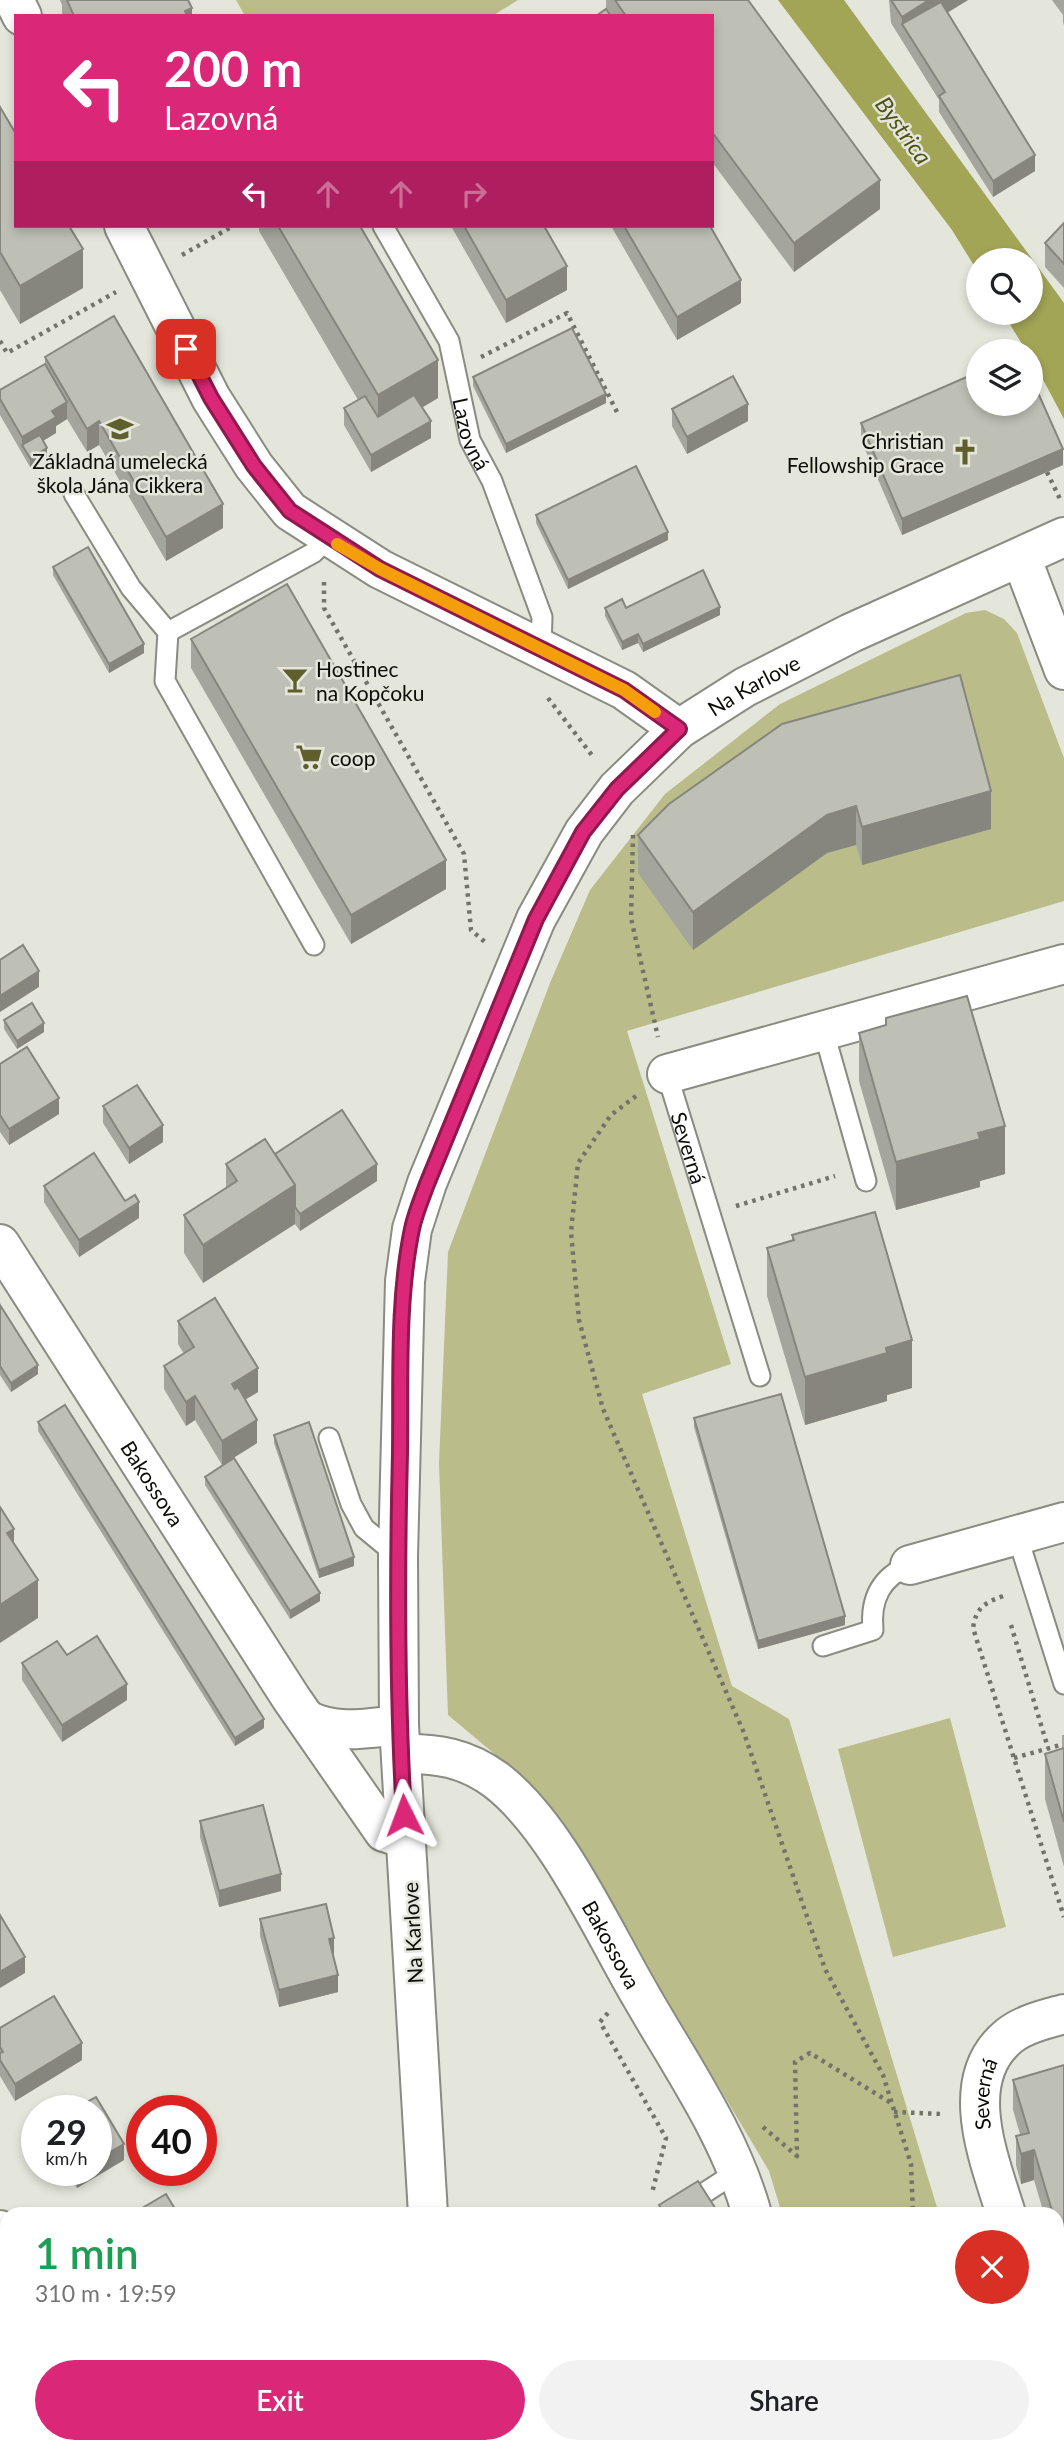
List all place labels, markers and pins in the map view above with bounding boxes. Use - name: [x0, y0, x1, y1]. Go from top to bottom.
- pin: [156, 319, 216, 379]
- school or university icon: Základná umelecká škola Jána Cikkera: [105, 414, 135, 444]
- place label: Christian Fellowship Grace: [787, 428, 944, 477]
- church icon: Christian Fellowship Grace: [950, 437, 980, 467]
- place label: Základná umelecká škola Jána Cikkera: [32, 448, 208, 497]
- place label: Hostinec na Kopčoku: [316, 656, 424, 705]
- bar icon: Hostinec na Kopčoku: [280, 665, 310, 695]
- supermarket icon: coop: [294, 742, 324, 772]
- place label: coop: [330, 745, 375, 770]

